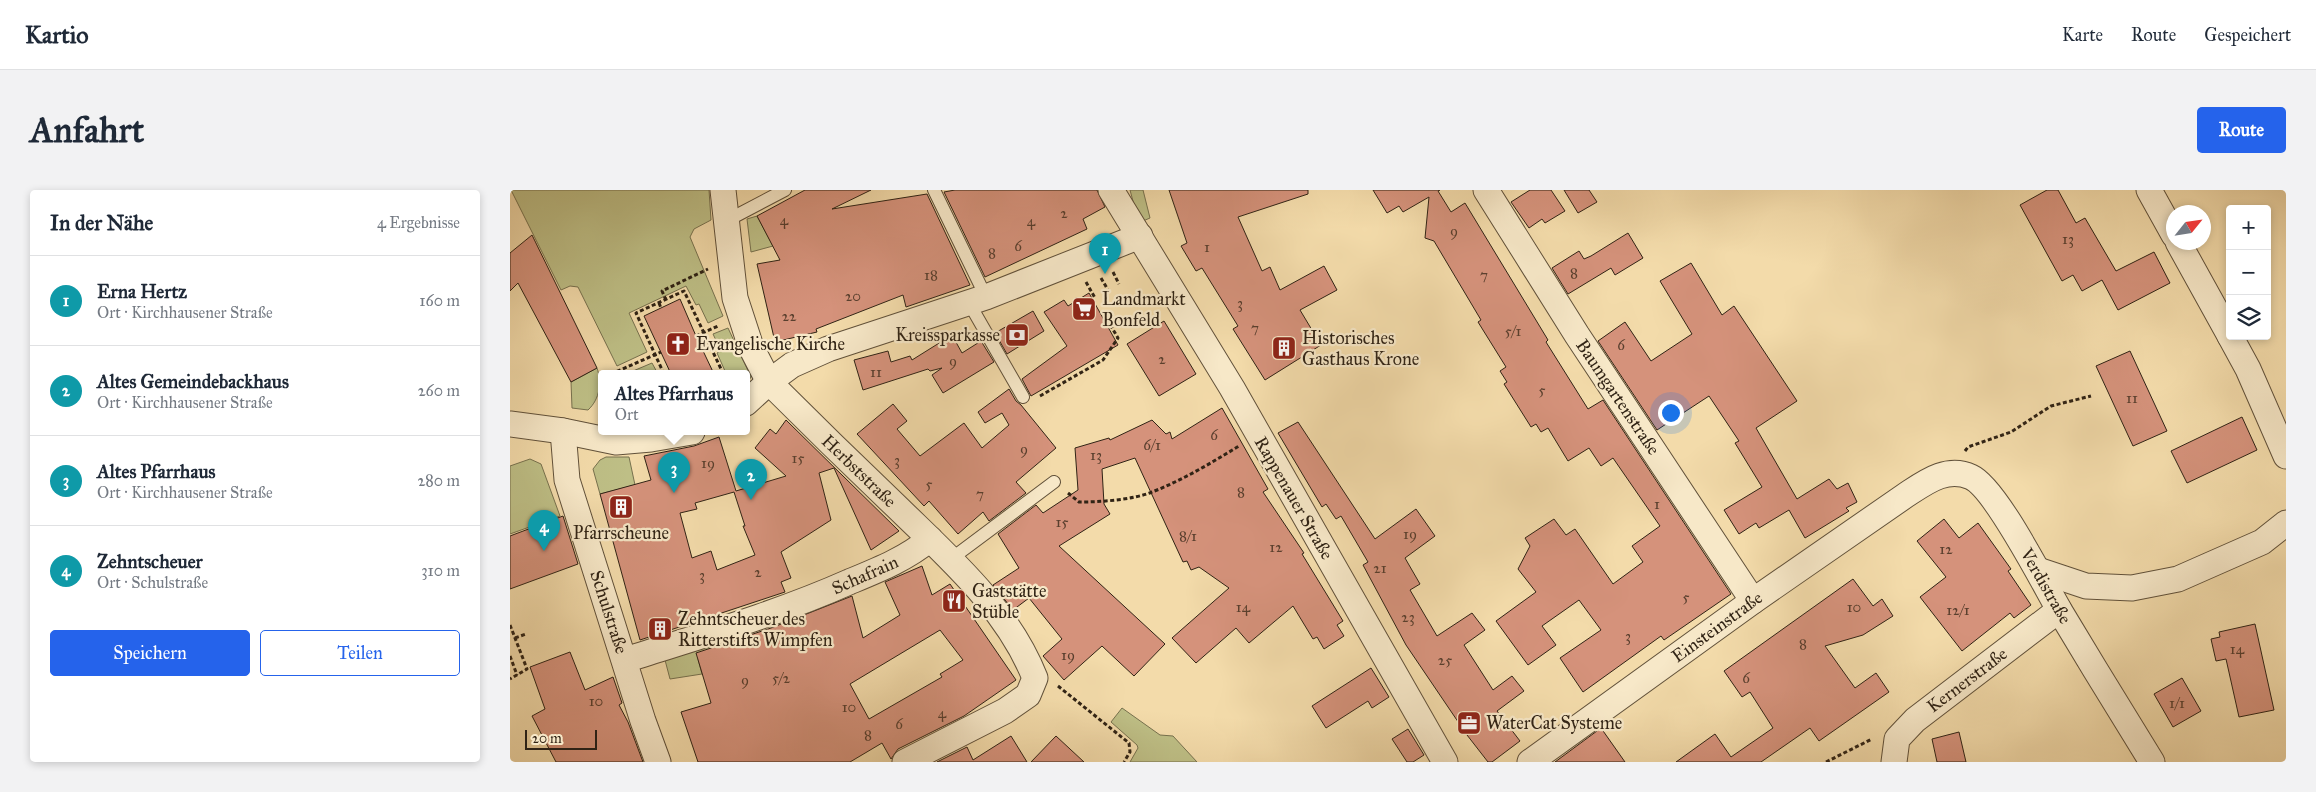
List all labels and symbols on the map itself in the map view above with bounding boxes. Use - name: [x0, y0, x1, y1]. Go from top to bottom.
- house number: 2: [1060, 204, 1068, 222]
- north arrow: [2166, 205, 2211, 250]
- house number: 4: [780, 211, 789, 229]
- house number: 4: [1027, 212, 1036, 230]
- house number: 9: [1450, 222, 1458, 240]
- house number: 13: [2062, 230, 2074, 248]
- pin: 1: [1089, 233, 1121, 274]
- house number: 6: [1014, 237, 1023, 255]
- house number: 1: [1204, 238, 1210, 256]
- house number: 8: [988, 244, 996, 262]
- house number: 8: [1570, 264, 1578, 282]
- house number: 18: [924, 266, 938, 284]
- house number: 7: [1480, 266, 1488, 284]
- house number: 20: [845, 287, 861, 305]
- place label: Landmarkt Bonfeld: [1102, 288, 1186, 331]
- house number: 3: [1237, 294, 1243, 312]
- supermarket icon: Landmarkt Bonfeld: [1071, 296, 1097, 322]
- house number: 22: [782, 307, 797, 325]
- house number: 7: [1251, 319, 1259, 337]
- bank icon: Kreissparkasse: [1004, 322, 1030, 348]
- house number: 5/1: [1505, 322, 1521, 340]
- place label: Kreissparkasse: [895, 324, 1000, 346]
- place label: Historisches Gasthaus Krone: [1302, 327, 1419, 370]
- church icon: Evangelische Kirche: [665, 331, 691, 357]
- place label: Evangelische Kirche: [696, 333, 845, 356]
- building icon: Historisches Gasthaus Krone: [1271, 335, 1297, 361]
- street label: Baumgartenstraße: [1570, 335, 1665, 460]
- house number: 6: [1617, 336, 1626, 354]
- house number: 2: [1158, 350, 1166, 368]
- house number: 9: [949, 352, 957, 370]
- house number: 11: [870, 363, 882, 381]
- house number: 5: [1539, 381, 1546, 399]
- house number: 11: [2126, 389, 2138, 407]
- your location: [1658, 400, 1684, 426]
- house number: 6: [1210, 426, 1219, 444]
- street label: Herbststraße: [817, 430, 901, 512]
- street label: Rappenauer Straße: [1250, 432, 1338, 564]
- house number: 6/1: [1143, 436, 1161, 454]
- house number: 9: [1020, 440, 1028, 458]
- house number: 13: [1090, 446, 1102, 464]
- house number: 15: [792, 449, 804, 467]
- house number: 3: [894, 451, 900, 469]
- pin: 3: [658, 452, 690, 493]
- house number: 19: [701, 454, 715, 472]
- pin: 2: [735, 459, 767, 500]
- house number: 5: [926, 475, 933, 493]
- house number: 8: [1237, 483, 1245, 501]
- house number: 7: [976, 485, 984, 503]
- building icon: Pfarrscheune: [608, 494, 634, 520]
- house number: 1: [1654, 495, 1660, 513]
- pin: 4: [528, 510, 560, 551]
- house number: 15: [1056, 513, 1068, 531]
- place label: Pfarrscheune: [573, 522, 669, 544]
- house number: 19: [1403, 525, 1417, 543]
- house number: 8/1: [1179, 527, 1197, 545]
- house number: 12: [1269, 538, 1283, 556]
- house number: 12: [1939, 540, 1953, 558]
- street label: Verdistraße: [2015, 543, 2076, 628]
- street label: Schafrain: [828, 550, 902, 599]
- house number: 21: [1373, 559, 1387, 577]
- house number: 2: [754, 563, 762, 581]
- house number: 3: [699, 566, 705, 584]
- street label: Schulstraße: [585, 567, 633, 657]
- place label: Gaststätte Stüble: [972, 580, 1046, 623]
- street label: Einsteinstraße: [1667, 587, 1767, 667]
- restaurant icon: Gaststätte Stüble: [941, 588, 967, 614]
- house number: 5: [1683, 588, 1690, 606]
- house number: 14: [1236, 598, 1251, 616]
- house number: 10: [1847, 598, 1861, 616]
- house number: 12/1: [1946, 601, 1970, 619]
- place label: Zehntscheuer des Ritterstifts Wimpfen: [678, 608, 833, 651]
- house number: 23: [1401, 608, 1415, 626]
- building icon: Zehntscheuer des Ritterstifts Wimpfen: [647, 616, 673, 642]
- house number: 3: [1625, 627, 1631, 645]
- house number: 8: [1799, 635, 1807, 653]
- house number: 14: [2230, 640, 2245, 658]
- street label: Kernerstraße: [1922, 643, 2012, 717]
- house number: 19: [1061, 646, 1075, 664]
- house number: 25: [1438, 651, 1452, 669]
- house number: 5/2: [772, 669, 791, 687]
- house number: 6: [1742, 669, 1751, 687]
- house number: 9: [741, 671, 749, 689]
- house number: 10: [589, 692, 603, 710]
- house number: 1/1: [2169, 694, 2185, 712]
- house number: 10: [842, 698, 856, 716]
- house number: 4: [938, 704, 947, 722]
- office icon: WaterCat Systeme: [1456, 710, 1482, 736]
- place label: WaterCat Systeme: [1486, 712, 1622, 734]
- house number: 6: [895, 715, 904, 733]
- house number: 8: [864, 726, 872, 744]
- scale bar: [525, 727, 598, 750]

